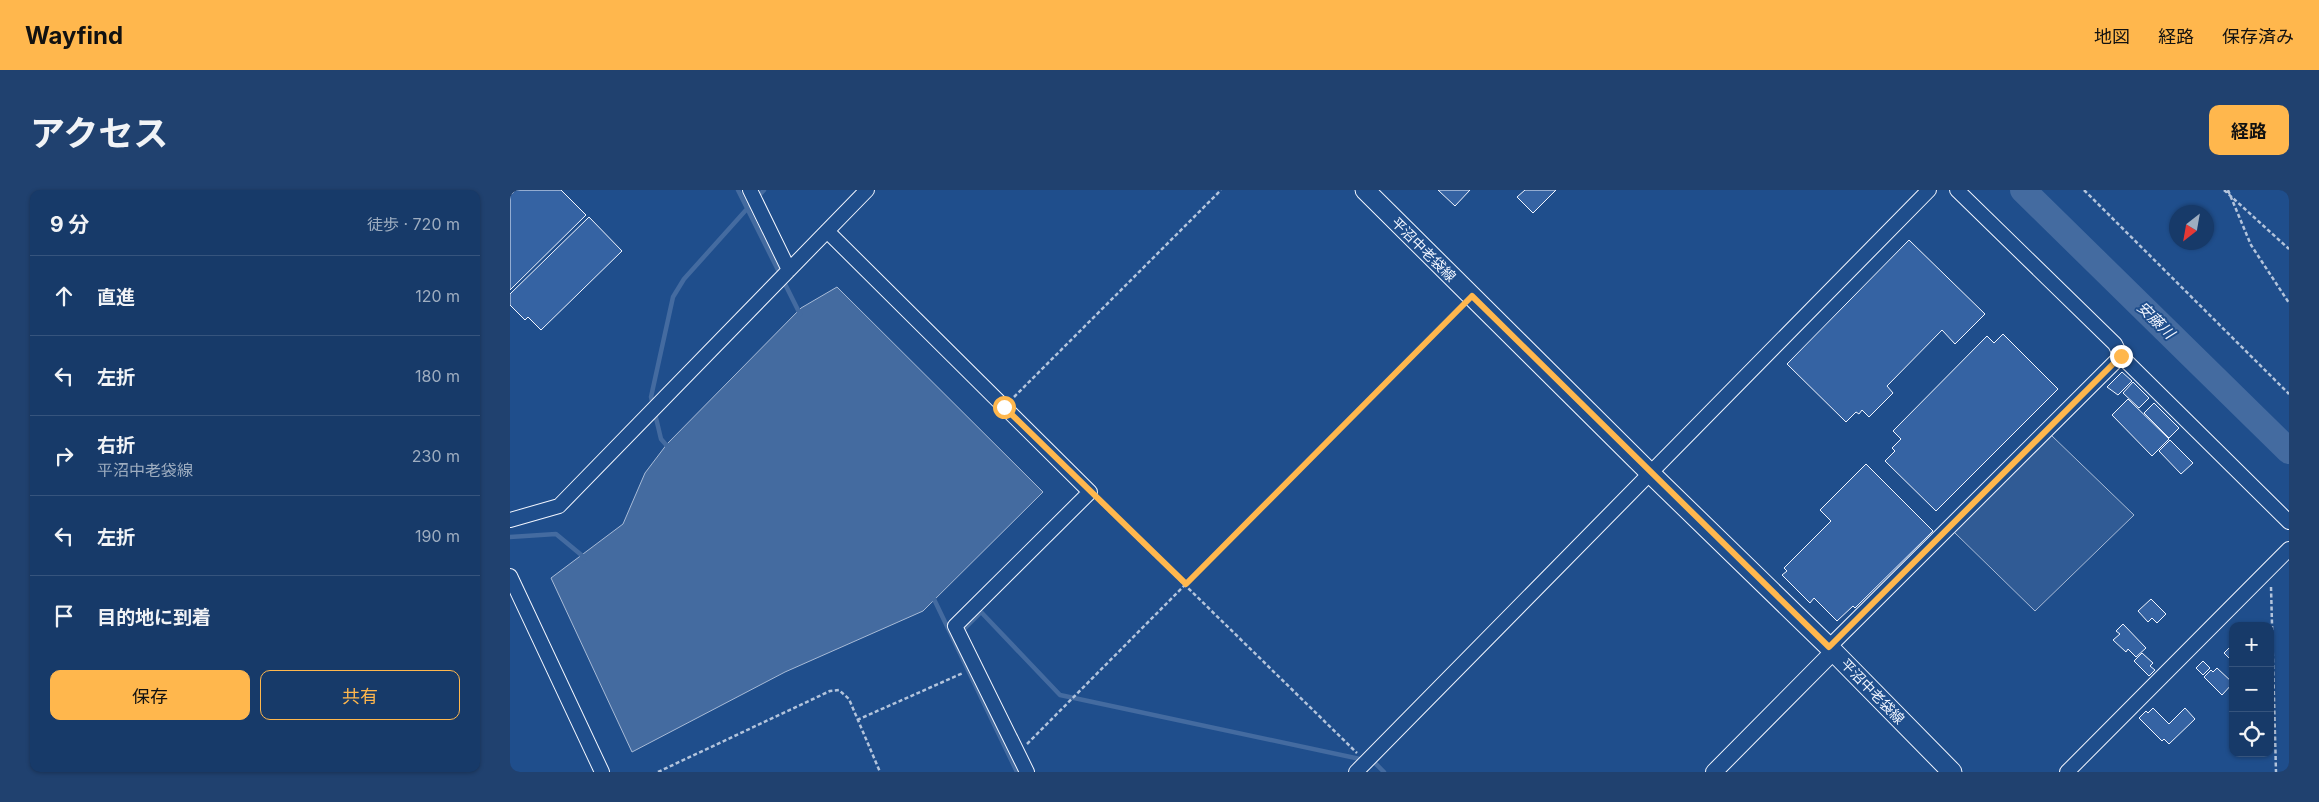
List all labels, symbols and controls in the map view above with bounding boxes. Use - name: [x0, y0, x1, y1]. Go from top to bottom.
- text: Wayfind: [25, 21, 123, 50]
- text: 地図: [2094, 26, 2130, 47]
- text: 経路: [2158, 26, 2194, 47]
- text: 保存済み: [2222, 26, 2294, 47]
- button: 経路: [2209, 105, 2289, 155]
- text: アクセス: [30, 112, 168, 154]
- north arrow: [2169, 205, 2214, 250]
- text: 9 分: [50, 212, 90, 237]
- street label: 平沼中老袋線: [1388, 213, 1460, 285]
- text: 徒歩 · 720 m: [367, 214, 460, 234]
- icon: ahead: [50, 282, 78, 310]
- text: 直進: [97, 286, 135, 309]
- text: 120 m: [415, 286, 460, 306]
- water label: 安藤川: [2133, 298, 2180, 344]
- route end: [2110, 345, 2133, 368]
- icon: left: [50, 362, 78, 390]
- text: 左折: [97, 366, 135, 389]
- text: 180 m: [415, 366, 460, 386]
- route start: [993, 396, 1016, 419]
- text: 右折: [97, 434, 135, 457]
- icon: right: [50, 442, 78, 470]
- text: 230 m: [412, 446, 460, 466]
- text: 平沼中老袋線: [97, 460, 193, 480]
- icon: left: [50, 522, 78, 550]
- text: 左折: [97, 526, 135, 549]
- text: 190 m: [415, 526, 460, 546]
- icon: arrive: [50, 602, 78, 630]
- text: 目的地に到着: [97, 606, 211, 629]
- map controls: [2229, 622, 2274, 757]
- button: +: [2229, 622, 2274, 667]
- street label: 平沼中老袋線: [1838, 655, 1908, 727]
- button: −: [2229, 667, 2274, 712]
- button: 保存: [50, 670, 250, 720]
- button: 共有: [260, 670, 460, 720]
- button: locate: [2229, 712, 2274, 757]

